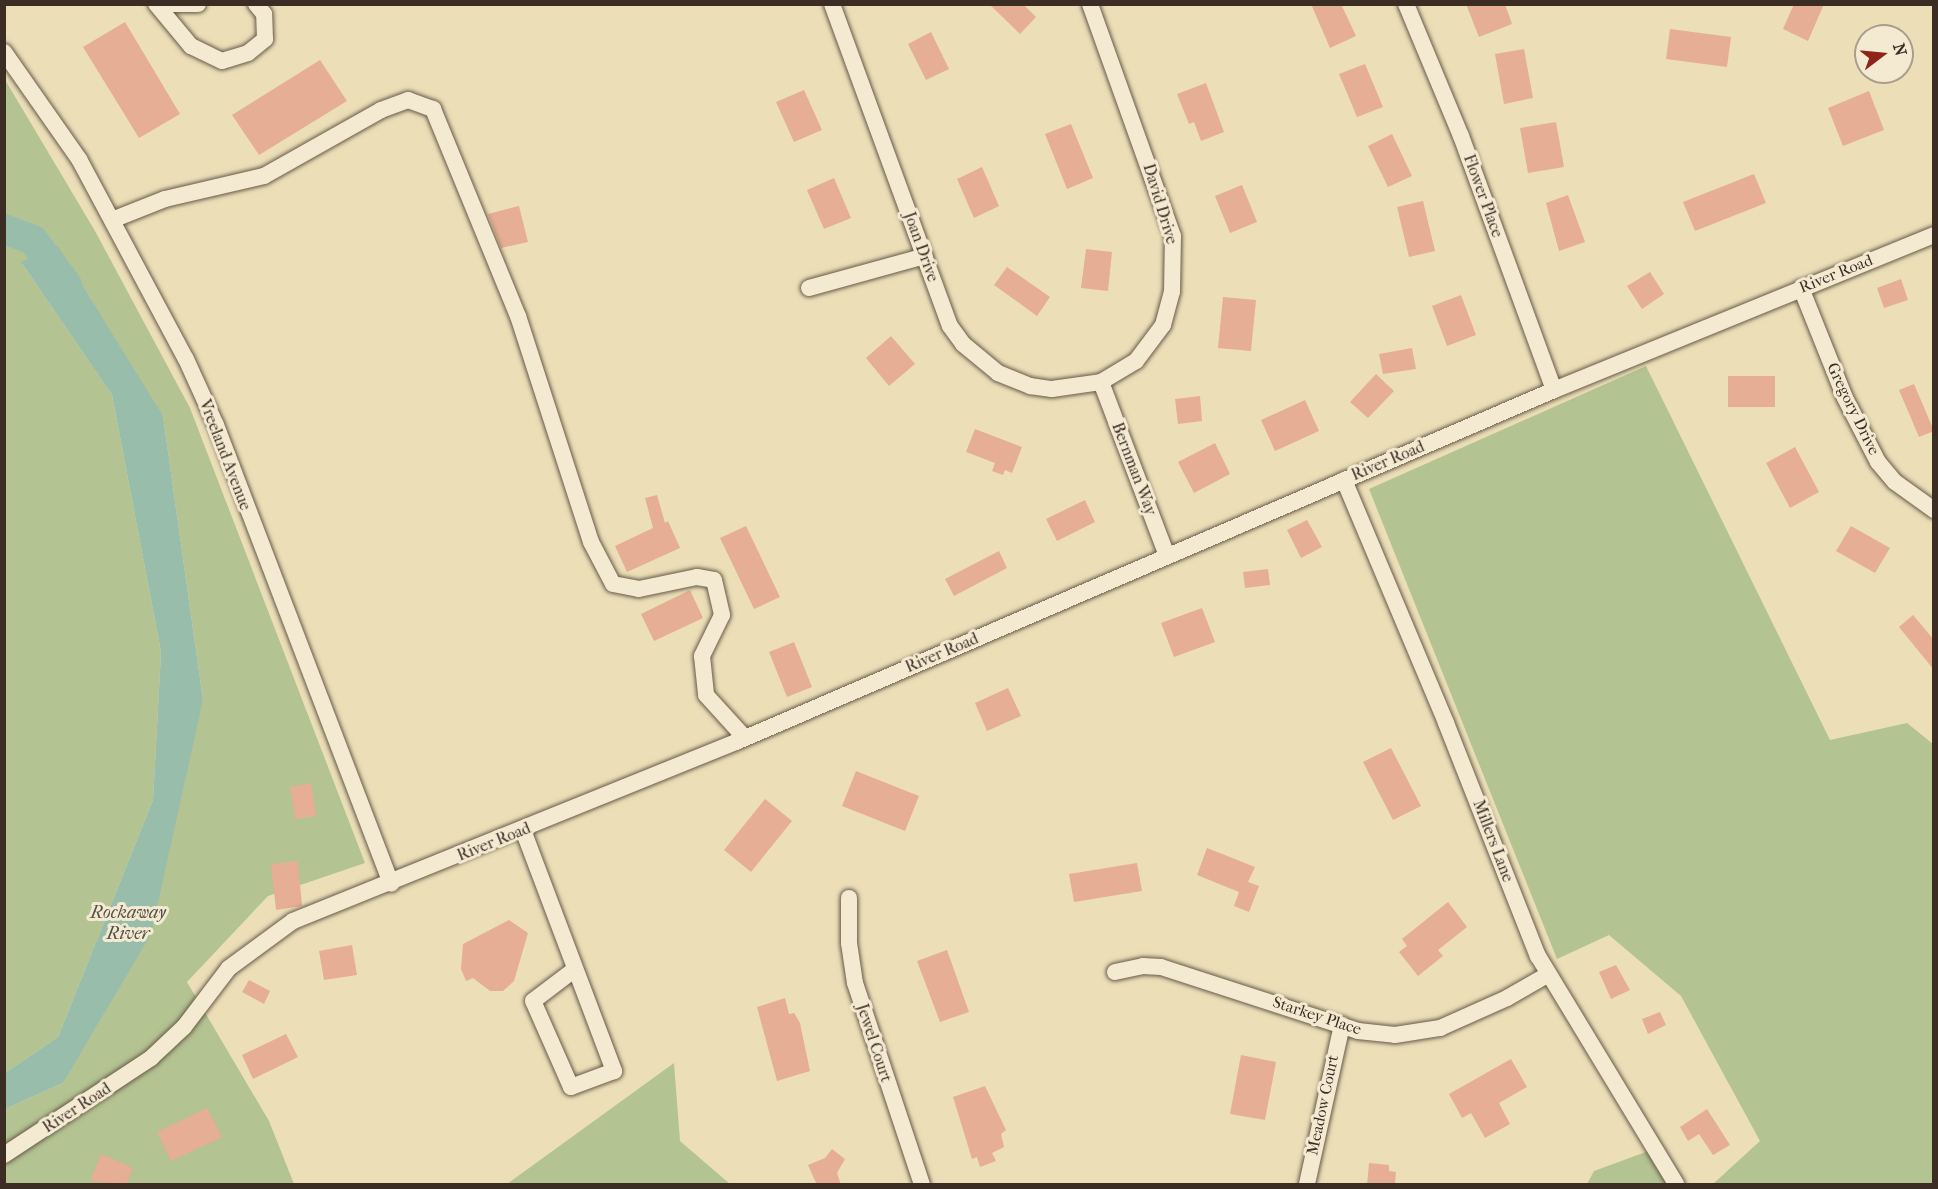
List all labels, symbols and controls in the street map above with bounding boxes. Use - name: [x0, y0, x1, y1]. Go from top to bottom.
- north arrow: [1854, 24, 1914, 84]
- text: N: [1889, 41, 1911, 58]
- street label: Flower Place: [1459, 152, 1507, 240]
- street label: David Drive: [1139, 161, 1181, 247]
- street label: Joan Drive: [899, 209, 943, 285]
- street label: River Road: [1796, 251, 1876, 297]
- street label: Gregory Drive: [1822, 360, 1884, 458]
- street label: Vreeland Avenue: [195, 397, 255, 513]
- street label: Bernman Way: [1107, 420, 1161, 518]
- street label: River Road: [1349, 437, 1427, 485]
- street label: River Road: [903, 629, 981, 677]
- street label: Millers Lane: [1469, 797, 1517, 885]
- street label: River Road: [454, 819, 534, 865]
- water label: Rockaway River: [90, 903, 166, 946]
- street label: Starkey Place: [1270, 993, 1364, 1039]
- street label: Jewel Court: [852, 1001, 896, 1085]
- street label: Meadow Court: [1303, 1053, 1343, 1157]
- street label: River Road: [39, 1079, 115, 1137]

